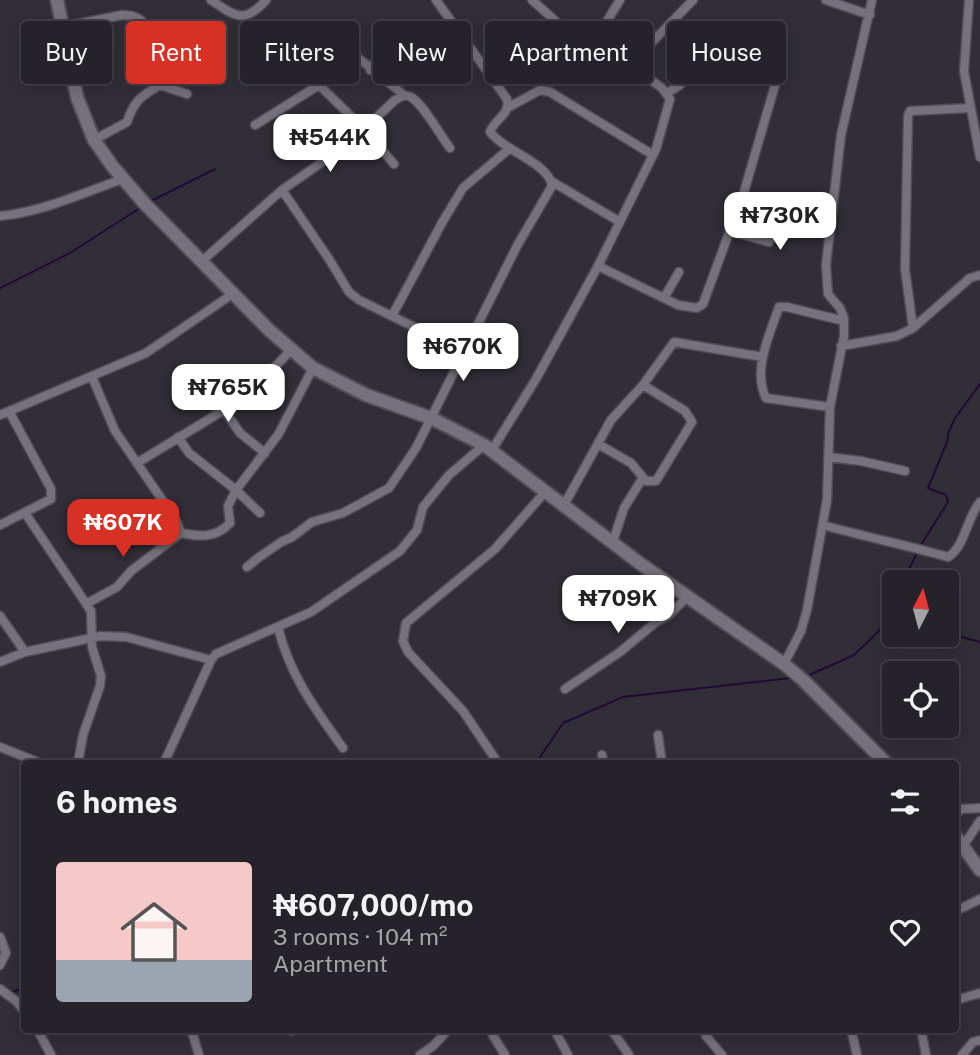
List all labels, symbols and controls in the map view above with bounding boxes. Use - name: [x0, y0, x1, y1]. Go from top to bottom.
- chip: Buy: [21, 21, 112, 84]
- chip: Rent: [126, 21, 226, 84]
- chip: Filters: [240, 21, 359, 84]
- chip: New: [373, 21, 471, 84]
- chip: Apartment: [485, 21, 653, 84]
- chip: House: [667, 21, 786, 84]
- pin: ₦544K: [281, 114, 379, 174]
- text: ₦544K: [289, 123, 371, 150]
- pin: ₦730K: [731, 192, 829, 252]
- text: ₦730K: [740, 201, 820, 228]
- pin: ₦670K: [414, 324, 512, 383]
- text: ₦670K: [423, 332, 503, 359]
- pin: ₦765K: [179, 364, 277, 424]
- text: ₦765K: [188, 373, 268, 400]
- pin: ₦607K: [74, 500, 172, 559]
- text: ₦607K: [83, 508, 163, 535]
- north arrow: [882, 570, 959, 648]
- map controls: [882, 570, 959, 738]
- pin: ₦709K: [569, 576, 667, 635]
- text: ₦709K: [578, 584, 658, 611]
- button: locate: [882, 661, 959, 738]
- icon: filters: [886, 783, 924, 821]
- text: 6 homes: [56, 784, 178, 820]
- text: ₦607,000/mo: [273, 887, 474, 923]
- icon: home: [112, 890, 196, 974]
- icon: heart: [886, 913, 924, 951]
- text: 3 rooms · 104 m²: [273, 923, 447, 950]
- text: Apartment: [273, 950, 388, 977]

